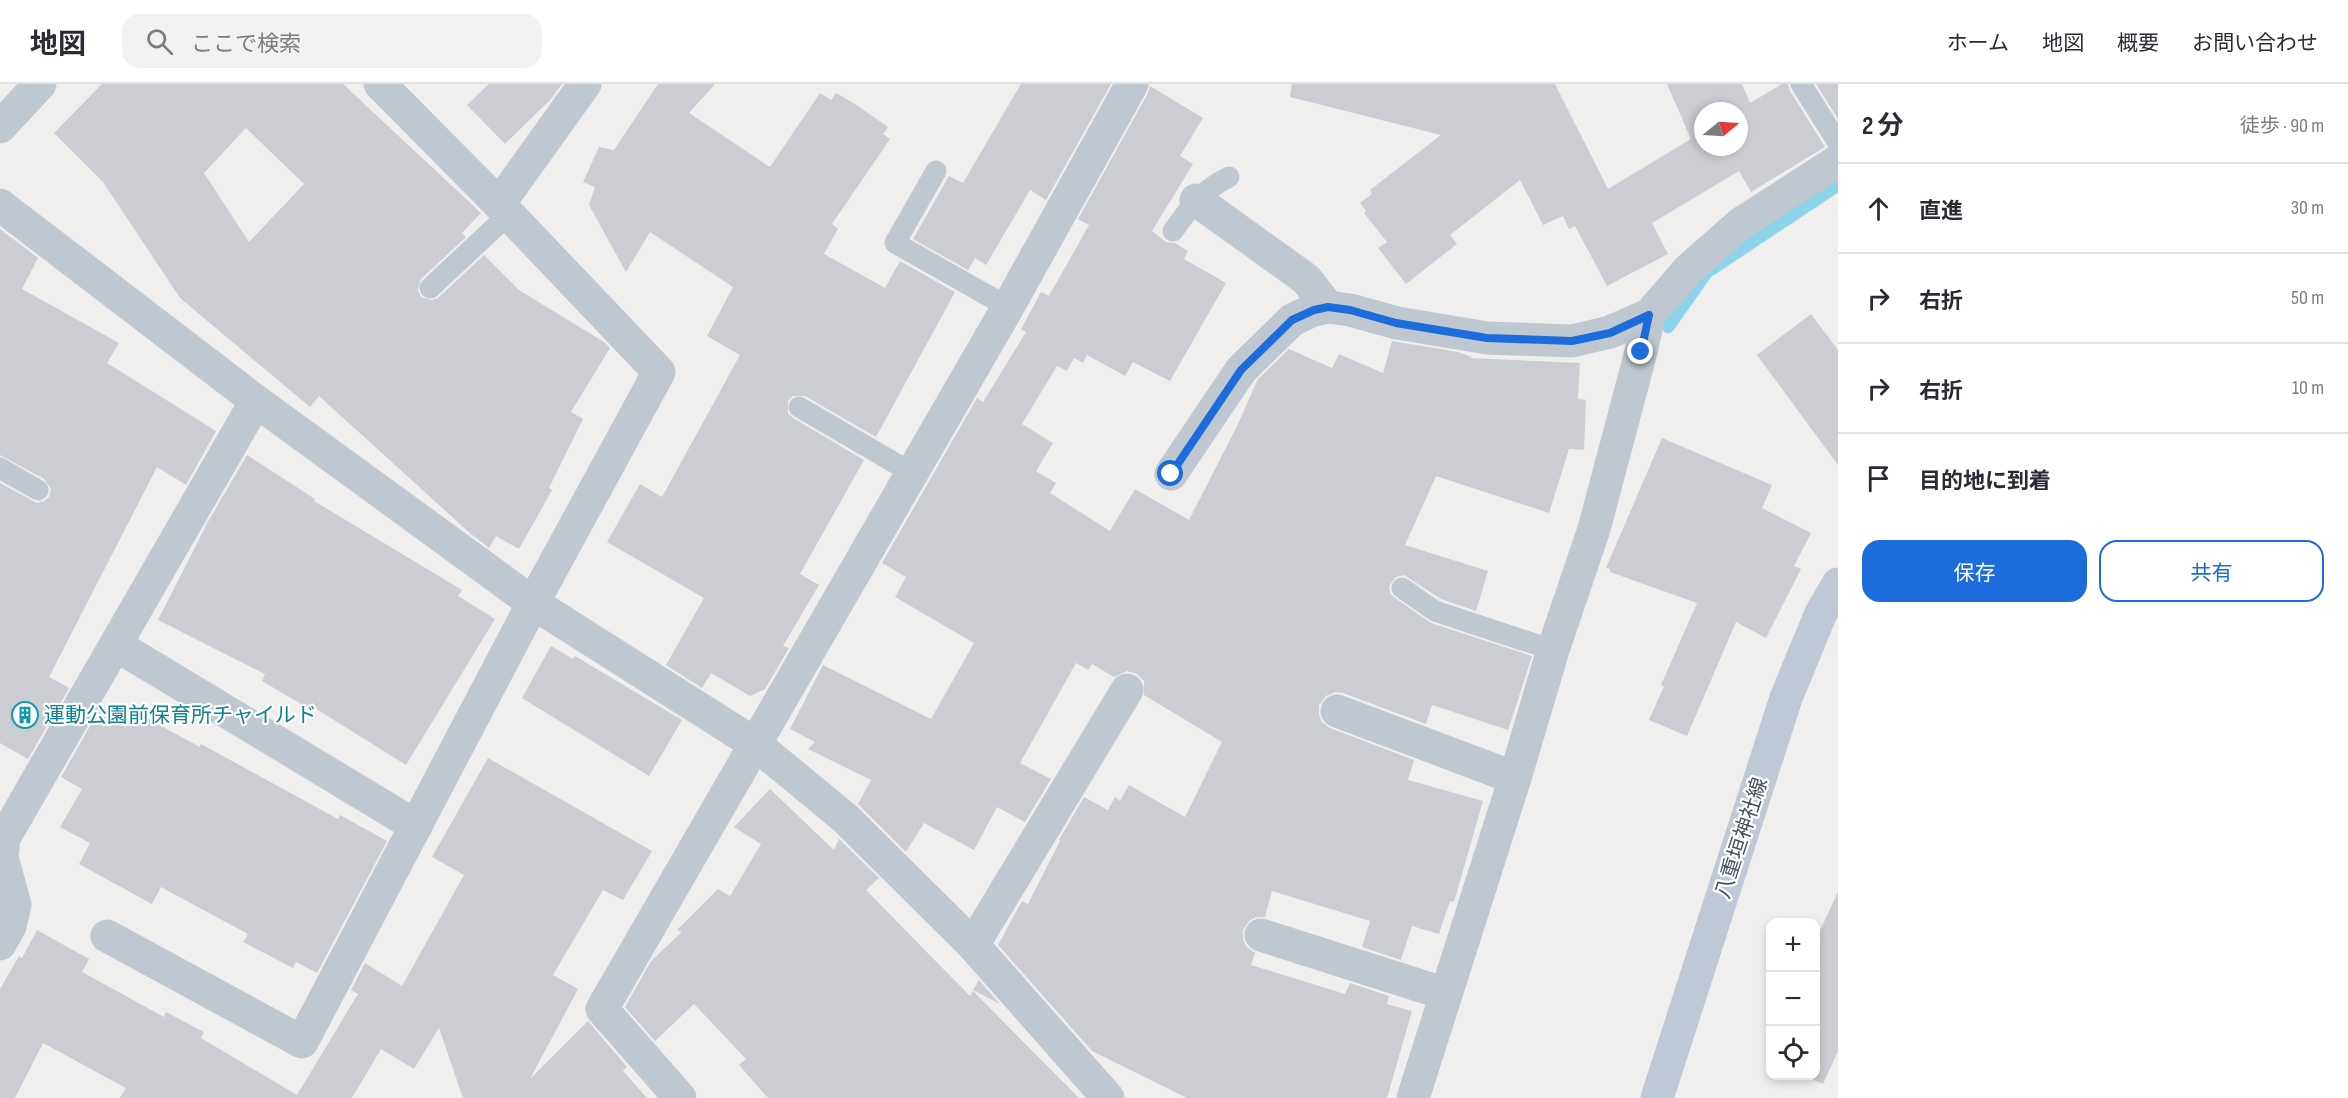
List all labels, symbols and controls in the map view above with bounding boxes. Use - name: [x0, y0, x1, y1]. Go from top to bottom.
- search box: [122, 14, 542, 68]
- icon: search: [143, 25, 176, 58]
- text: 地図: [30, 28, 86, 61]
- text: ここで検索: [191, 31, 301, 58]
- text: ホーム: [1947, 31, 2009, 56]
- text: 地図: [2042, 31, 2084, 56]
- text: 概要: [2117, 31, 2159, 56]
- text: お問い合わせ: [2192, 31, 2318, 56]
- north arrow: [1694, 102, 1748, 156]
- text: 2 分: [1862, 111, 1903, 142]
- text: 徒歩 · 90 m: [2240, 114, 2324, 138]
- icon: ahead: [1862, 192, 1895, 225]
- text: 30 m: [2291, 196, 2324, 220]
- text: 直進: [1919, 198, 1963, 225]
- icon: right: [1862, 282, 1895, 315]
- text: 50 m: [2291, 286, 2324, 310]
- text: 右折: [1919, 288, 1963, 315]
- route end: [1627, 338, 1653, 364]
- icon: right: [1862, 372, 1895, 405]
- text: 10 m: [2292, 376, 2324, 400]
- text: 右折: [1919, 378, 1963, 405]
- route start: [1157, 460, 1183, 486]
- icon: arrive: [1862, 462, 1895, 495]
- text: 目的地に到着: [1919, 468, 2051, 495]
- button: 保存: [1862, 540, 2087, 602]
- button: 共有: [2099, 540, 2324, 602]
- building icon: 運動公園前保育所チャイルド: [10, 700, 40, 730]
- place label: 運動公園前保育所チャイルド: [44, 703, 317, 728]
- street label: 八重垣神社線: [1710, 774, 1773, 902]
- map controls: [1766, 918, 1820, 1080]
- button: +: [1766, 918, 1820, 972]
- button: −: [1766, 972, 1820, 1026]
- button: locate: [1766, 1026, 1820, 1080]

